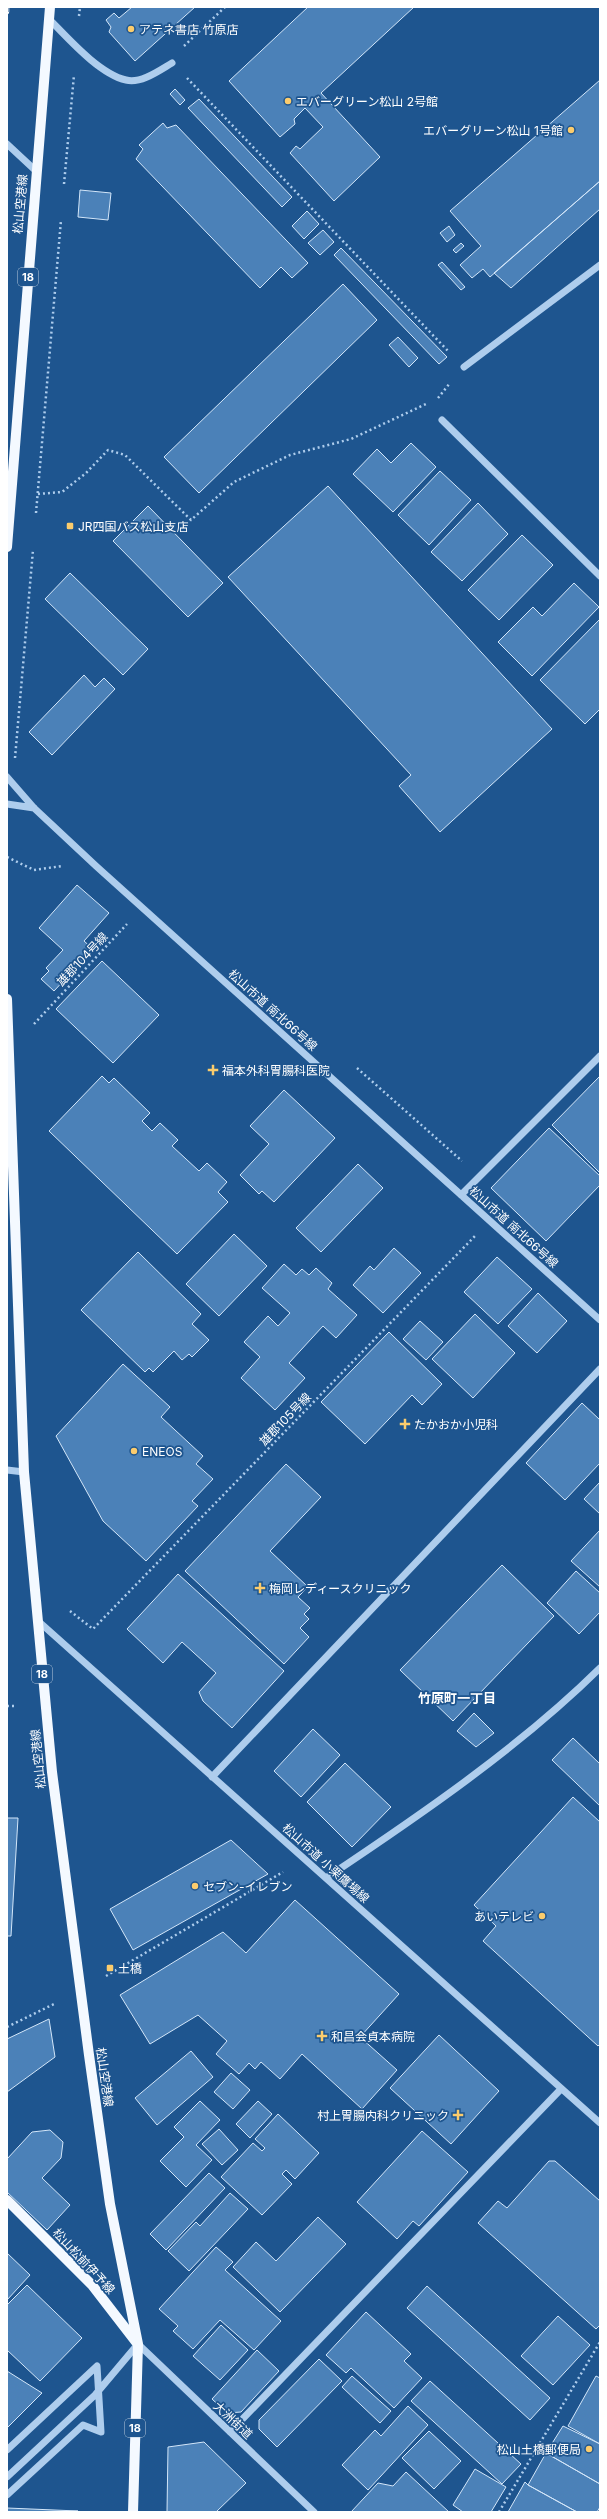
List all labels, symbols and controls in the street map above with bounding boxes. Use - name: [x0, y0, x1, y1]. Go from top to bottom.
- place label: アテネ書店 竹原店: [139, 22, 238, 37]
- marker: アテネ書店 竹原店: [126, 24, 136, 34]
- place label: エバーグリーン松山 2号館: [296, 94, 438, 109]
- marker: エバーグリーン松山 2号館: [283, 96, 293, 106]
- place label: エバーグリーン松山 1号館: [423, 123, 563, 138]
- marker: エバーグリーン松山 1号館: [566, 125, 576, 135]
- street label: 松山空港線: [10, 173, 30, 235]
- road number: 18: [18, 268, 38, 286]
- place label: JR四国バス松山支店: [78, 519, 189, 534]
- marker: JR四国バス松山支店: [65, 521, 75, 531]
- street label: 雄郡104号線: [53, 929, 111, 989]
- street label: 松山市道 南北66号線: [226, 966, 320, 1054]
- place label: 福本外科胃腸科医院: [222, 1063, 330, 1078]
- marker: 福本外科胃腸科医院: [207, 1064, 219, 1076]
- street label: 松山市道 南北66号線: [467, 1183, 561, 1271]
- street label: 雄郡105号線: [256, 1389, 314, 1449]
- place label: たかおか小児科: [414, 1417, 498, 1432]
- marker: たかおか小児科: [399, 1418, 411, 1430]
- place label: ENEOS: [142, 1444, 183, 1459]
- marker: ENEOS: [129, 1446, 139, 1456]
- place label: 梅岡レディースクリニック: [269, 1581, 412, 1596]
- marker: 梅岡レディースクリニック: [254, 1582, 266, 1594]
- road number: 18: [32, 1665, 52, 1683]
- district label: 竹原町一丁目: [418, 1690, 496, 1706]
- street label: 松山空港線: [27, 1728, 49, 1790]
- street label: 松山市道 小栗鷹場線: [280, 1820, 372, 1906]
- place label: セブン-イレブン: [203, 1879, 293, 1894]
- marker: セブン-イレブン: [190, 1881, 200, 1891]
- place label: あいテレビ: [474, 1909, 534, 1924]
- marker: あいテレビ: [537, 1911, 547, 1921]
- place label: 土橋: [118, 1961, 142, 1976]
- marker: 土橋: [105, 1963, 115, 1973]
- place label: 和昌会貞本病院: [331, 2029, 415, 2044]
- marker: 和昌会貞本病院: [316, 2030, 328, 2042]
- street label: 松山空港線: [93, 2046, 117, 2108]
- place label: 村上胃腸内科クリニック: [317, 2108, 449, 2123]
- marker: 村上胃腸内科クリニック: [452, 2109, 464, 2121]
- street label: 松山松前伊予線: [50, 2225, 118, 2297]
- street label: 大洲街道: [210, 2398, 256, 2442]
- road number: 18: [125, 2419, 145, 2437]
- place label: 松山土橋郵便局: [497, 2442, 581, 2457]
- marker: 松山土橋郵便局: [584, 2444, 594, 2454]

